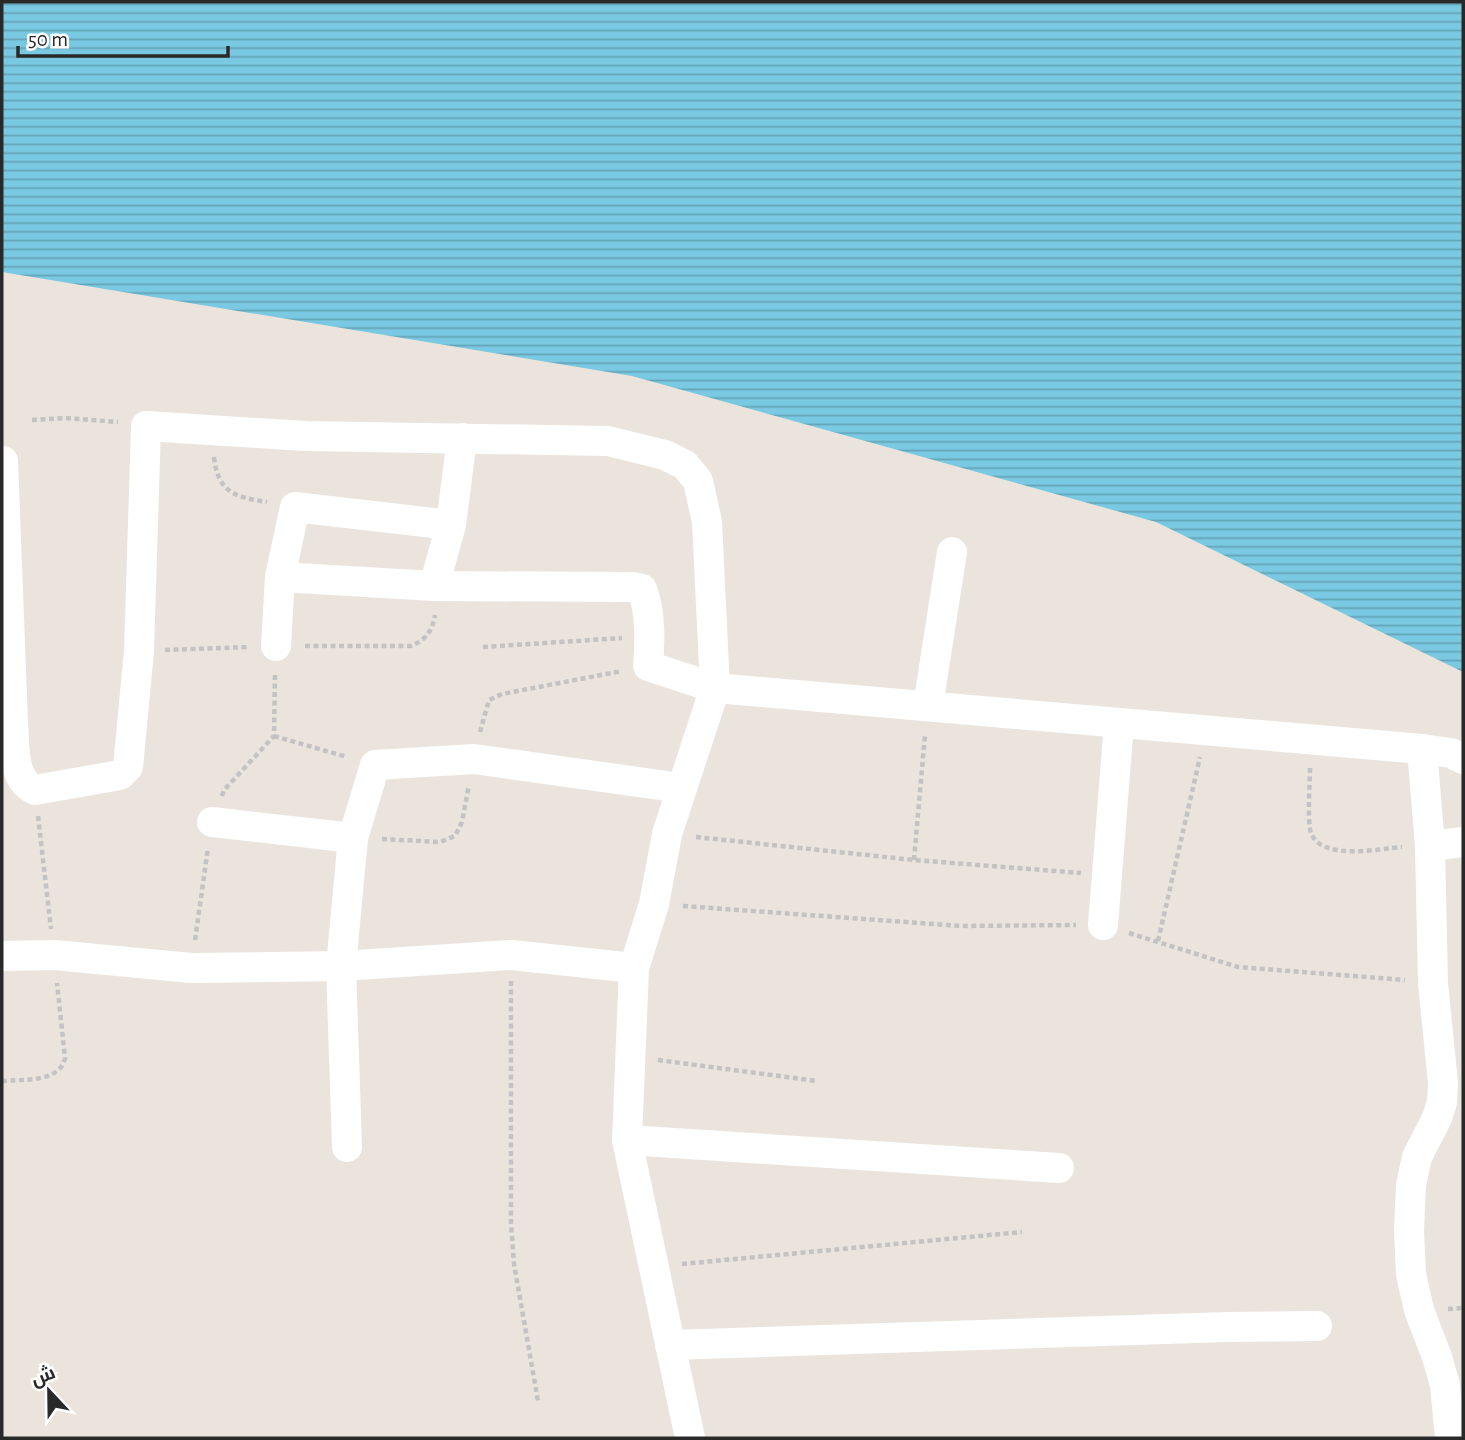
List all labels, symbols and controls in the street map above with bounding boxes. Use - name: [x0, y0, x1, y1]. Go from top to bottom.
- scale bar: [18, 14, 228, 58]
- text: 50 m: [28, 29, 68, 50]
- north arrow: [14, 1356, 84, 1426]
- text: ش: [28, 1362, 58, 1391]

